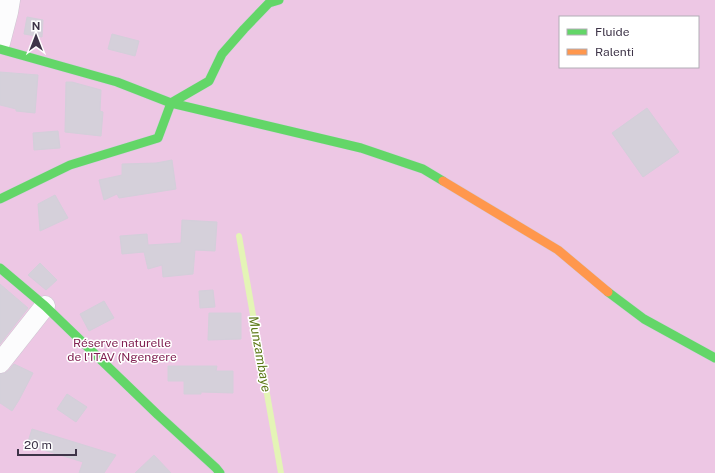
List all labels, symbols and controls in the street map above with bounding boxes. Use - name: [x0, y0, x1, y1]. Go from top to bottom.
- north arrow: [16, 16, 56, 56]
- legend: [559, 16, 699, 68]
- text: N: [32, 20, 40, 32]
- text: Fluide: [595, 25, 630, 39]
- text: Ralenti: [595, 45, 634, 59]
- water label: Munzambaye: [246, 315, 274, 393]
- park label: Réserve naturelle de l'ITAV (Ngengere: [67, 336, 177, 364]
- scale bar: [18, 431, 76, 457]
- text: 20 m: [24, 438, 52, 452]

